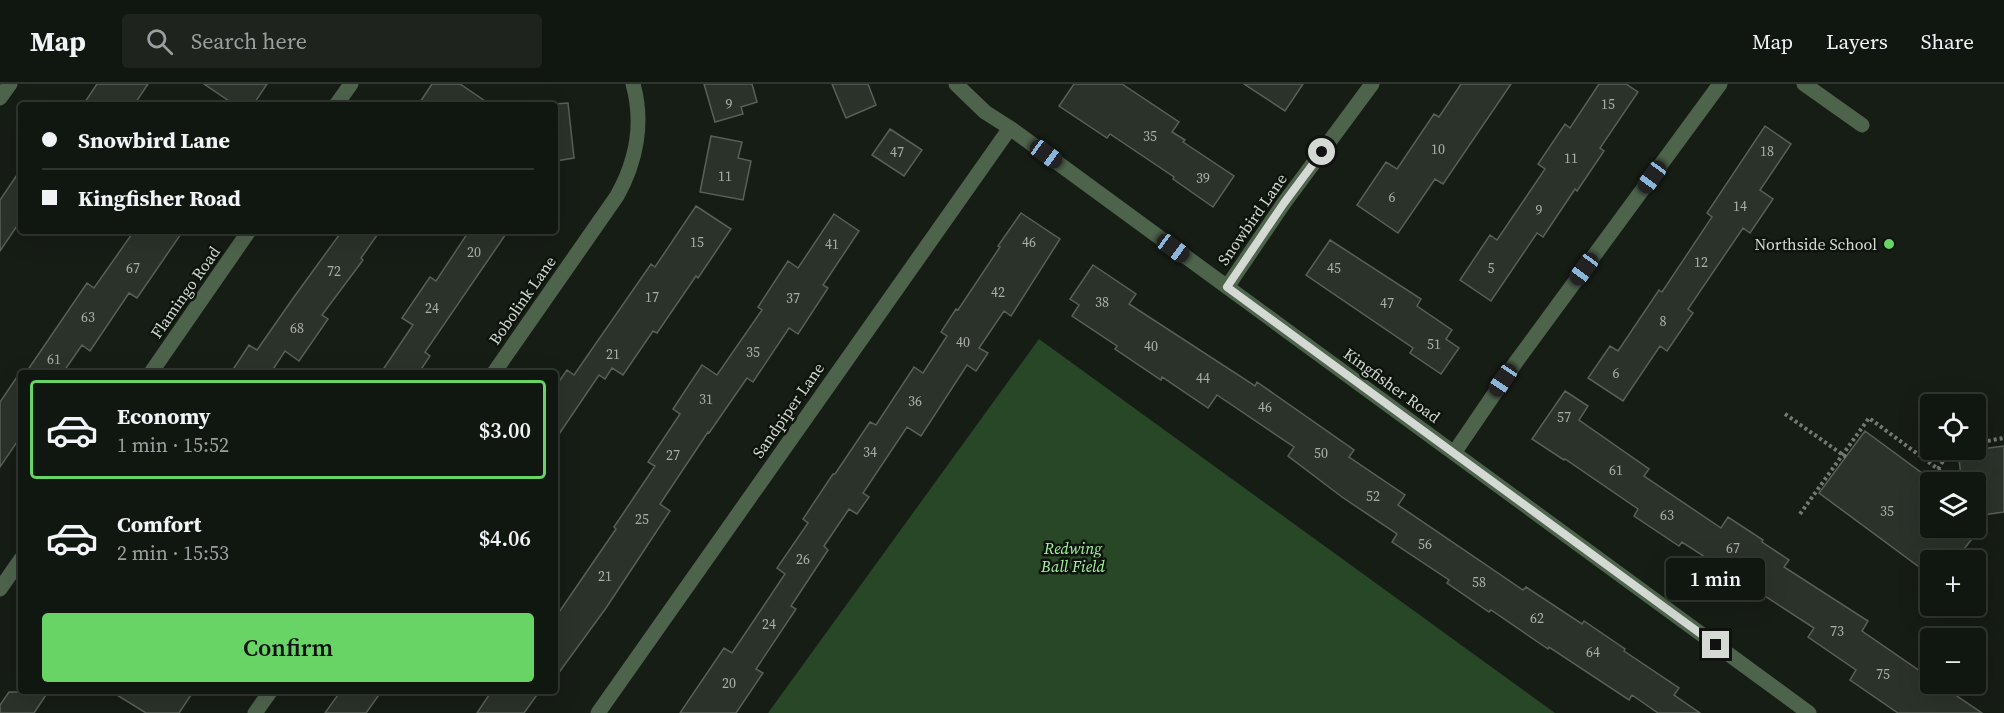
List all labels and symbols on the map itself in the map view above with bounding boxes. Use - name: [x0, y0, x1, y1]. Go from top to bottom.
- house number: 9: [726, 94, 733, 114]
- house number: 15: [1601, 94, 1615, 114]
- house number: 35: [1143, 126, 1157, 146]
- car: [1026, 136, 1066, 172]
- route start: [1308, 138, 1335, 165]
- house number: 10: [1431, 139, 1445, 159]
- house number: 18: [1760, 141, 1774, 161]
- house number: 47: [890, 142, 904, 162]
- house number: 11: [1564, 148, 1578, 168]
- car: [1634, 157, 1670, 197]
- house number: 11: [718, 166, 732, 186]
- house number: 39: [1196, 168, 1210, 188]
- street label: Snowbird Lane: [1212, 169, 1292, 269]
- house number: 6: [1389, 187, 1396, 207]
- house number: 14: [1733, 196, 1747, 216]
- house number: 9: [1536, 200, 1543, 220]
- car: [1153, 230, 1193, 266]
- house number: 15: [690, 232, 704, 252]
- house number: 46: [1022, 232, 1036, 252]
- place label: Northside School: [1754, 233, 1877, 255]
- house number: 41: [825, 234, 839, 254]
- marker: Northside School: [1882, 237, 1896, 251]
- street label: Flamingo Road: [145, 242, 225, 342]
- house number: 20: [467, 242, 481, 262]
- car: [1566, 249, 1602, 289]
- street label: Bobolink Lane: [483, 251, 561, 349]
- house number: 12: [1694, 252, 1708, 272]
- house number: 67: [126, 258, 140, 278]
- house number: 45: [1327, 258, 1341, 278]
- house number: 5: [1488, 258, 1495, 278]
- house number: 72: [327, 261, 341, 281]
- house number: 42: [991, 282, 1005, 302]
- house number: 17: [645, 287, 659, 307]
- house number: 37: [786, 288, 800, 308]
- house number: 38: [1095, 292, 1109, 312]
- house number: 47: [1380, 293, 1394, 313]
- house number: 24: [425, 298, 439, 318]
- house number: 63: [81, 307, 95, 327]
- house number: 8: [1660, 311, 1667, 331]
- house number: 68: [290, 318, 304, 338]
- house number: 40: [956, 332, 970, 352]
- house number: 51: [1427, 334, 1441, 354]
- house number: 40: [1144, 336, 1158, 356]
- house number: 35: [746, 342, 760, 362]
- street label: Kingfisher Road: [1339, 342, 1445, 428]
- house number: 21: [606, 344, 620, 364]
- house number: 61: [47, 349, 61, 369]
- street label: Sandpiper Lane: [747, 358, 829, 462]
- car: [1485, 360, 1521, 400]
- house number: 6: [1613, 363, 1620, 383]
- house number: 44: [1196, 368, 1210, 388]
- house number: 31: [699, 389, 713, 409]
- house number: 36: [908, 391, 922, 411]
- house number: 46: [1258, 397, 1272, 417]
- house number: 57: [1557, 407, 1571, 427]
- house number: 34: [863, 442, 877, 462]
- house number: 50: [1314, 443, 1328, 463]
- house number: 27: [666, 445, 680, 465]
- house number: 61: [1609, 460, 1623, 480]
- house number: 52: [1366, 486, 1380, 506]
- house number: 35: [1880, 501, 1894, 521]
- house number: 63: [1660, 505, 1674, 525]
- house number: 25: [635, 509, 649, 529]
- house number: 56: [1418, 534, 1432, 554]
- park label: Redwing Ball Field: [1040, 537, 1106, 577]
- house number: 67: [1726, 538, 1740, 558]
- house number: 26: [796, 549, 810, 569]
- callout: 1 min: [1666, 558, 1766, 600]
- house number: 21: [598, 566, 612, 586]
- house number: 58: [1472, 572, 1486, 592]
- house number: 62: [1530, 608, 1544, 628]
- house number: 24: [762, 614, 776, 634]
- house number: 73: [1830, 621, 1844, 641]
- route end: [1702, 631, 1729, 658]
- house number: 64: [1586, 642, 1600, 662]
- house number: 75: [1876, 664, 1890, 684]
- house number: 20: [722, 673, 736, 693]

